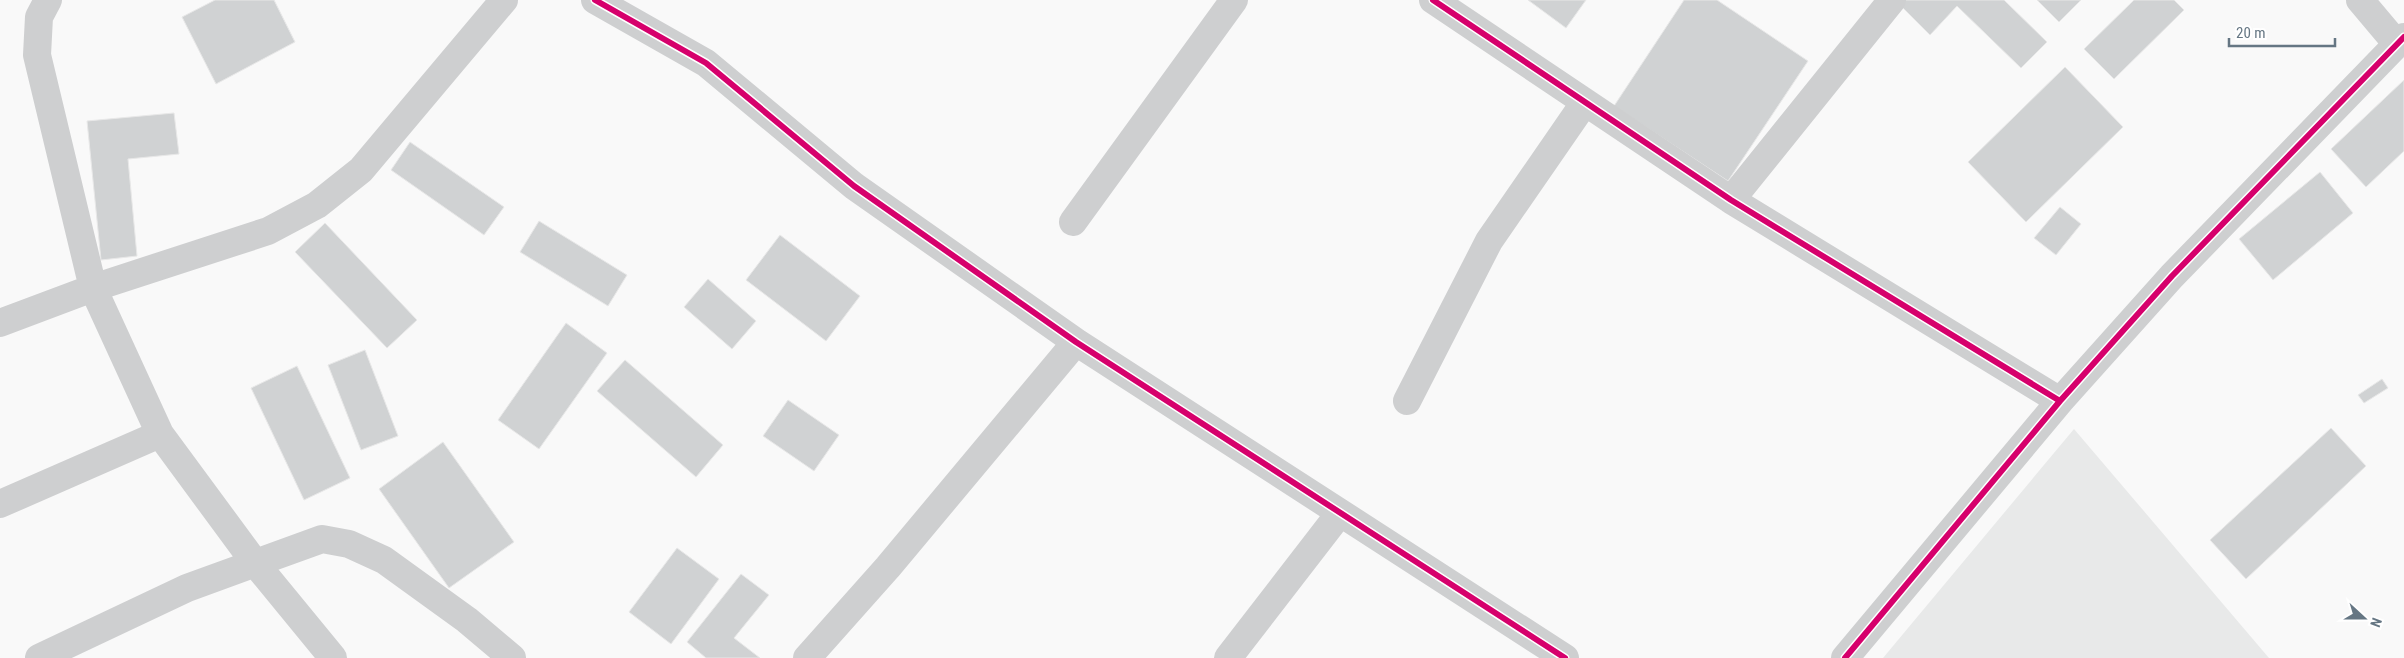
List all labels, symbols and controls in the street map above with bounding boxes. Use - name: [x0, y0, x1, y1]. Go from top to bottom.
- scale bar: [2229, 15, 2335, 47]
- text: 20 m: [2236, 24, 2266, 42]
- north arrow: [2339, 593, 2389, 643]
- text: N: [2367, 616, 2385, 630]

